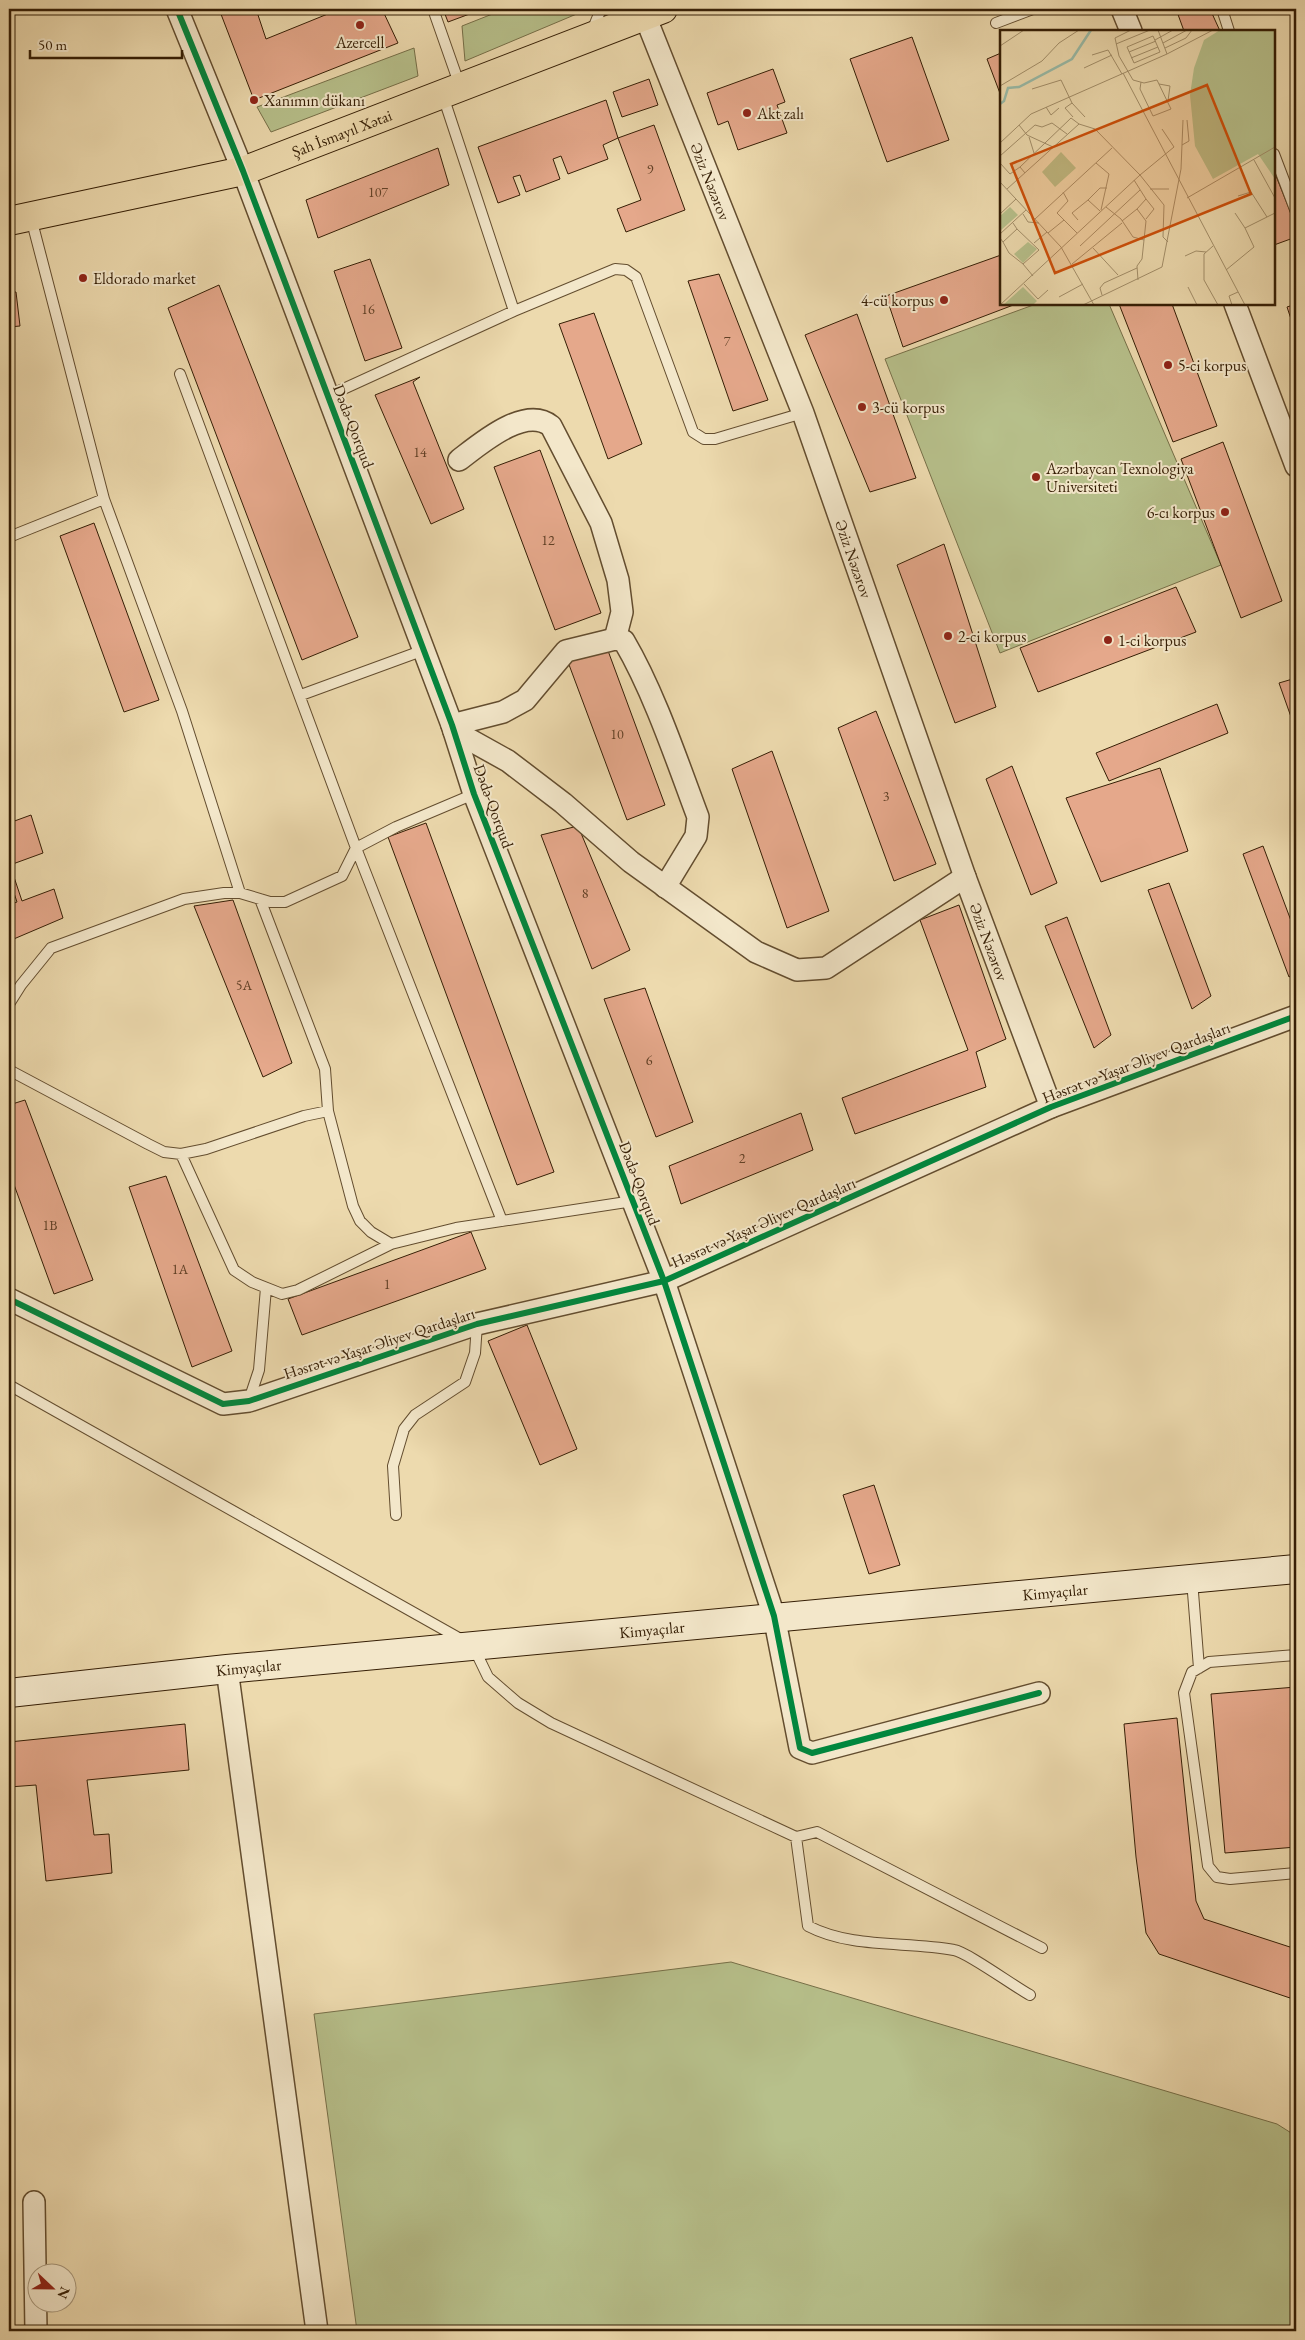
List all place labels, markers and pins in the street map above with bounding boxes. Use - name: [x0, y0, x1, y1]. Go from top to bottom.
- marker: Azercell: [354, 19, 366, 31]
- place label: Azercell: [335, 32, 384, 53]
- place label: Xanımın dükanı: [263, 90, 365, 111]
- marker: Xanımın dükanı: [248, 94, 260, 106]
- place label: Akt zalı: [756, 103, 804, 124]
- marker: Akt zalı: [741, 107, 753, 119]
- place label: Eldorado market: [93, 268, 196, 289]
- marker: Eldorado market: [77, 272, 89, 284]
- place label: 4-cü korpus: [861, 290, 934, 311]
- marker: 4-cü korpus: [938, 294, 950, 306]
- place label: 5-ci korpus: [1178, 355, 1246, 376]
- marker: 5-ci korpus: [1162, 359, 1174, 371]
- place label: 3-cü korpus: [872, 397, 945, 418]
- marker: 3-cü korpus: [856, 401, 868, 413]
- place label: Azərbaycan Texnologiya Universiteti: [1045, 458, 1194, 497]
- marker: Azərbaycan Texnologiya Universiteti: [1030, 471, 1042, 483]
- place label: 6-cı korpus: [1147, 502, 1215, 523]
- marker: 6-cı korpus: [1219, 506, 1231, 518]
- place label: 2-ci korpus: [958, 626, 1026, 647]
- marker: 2-ci korpus: [942, 630, 954, 642]
- place label: 1-ci korpus: [1118, 630, 1186, 651]
- marker: 1-ci korpus: [1102, 634, 1114, 646]

